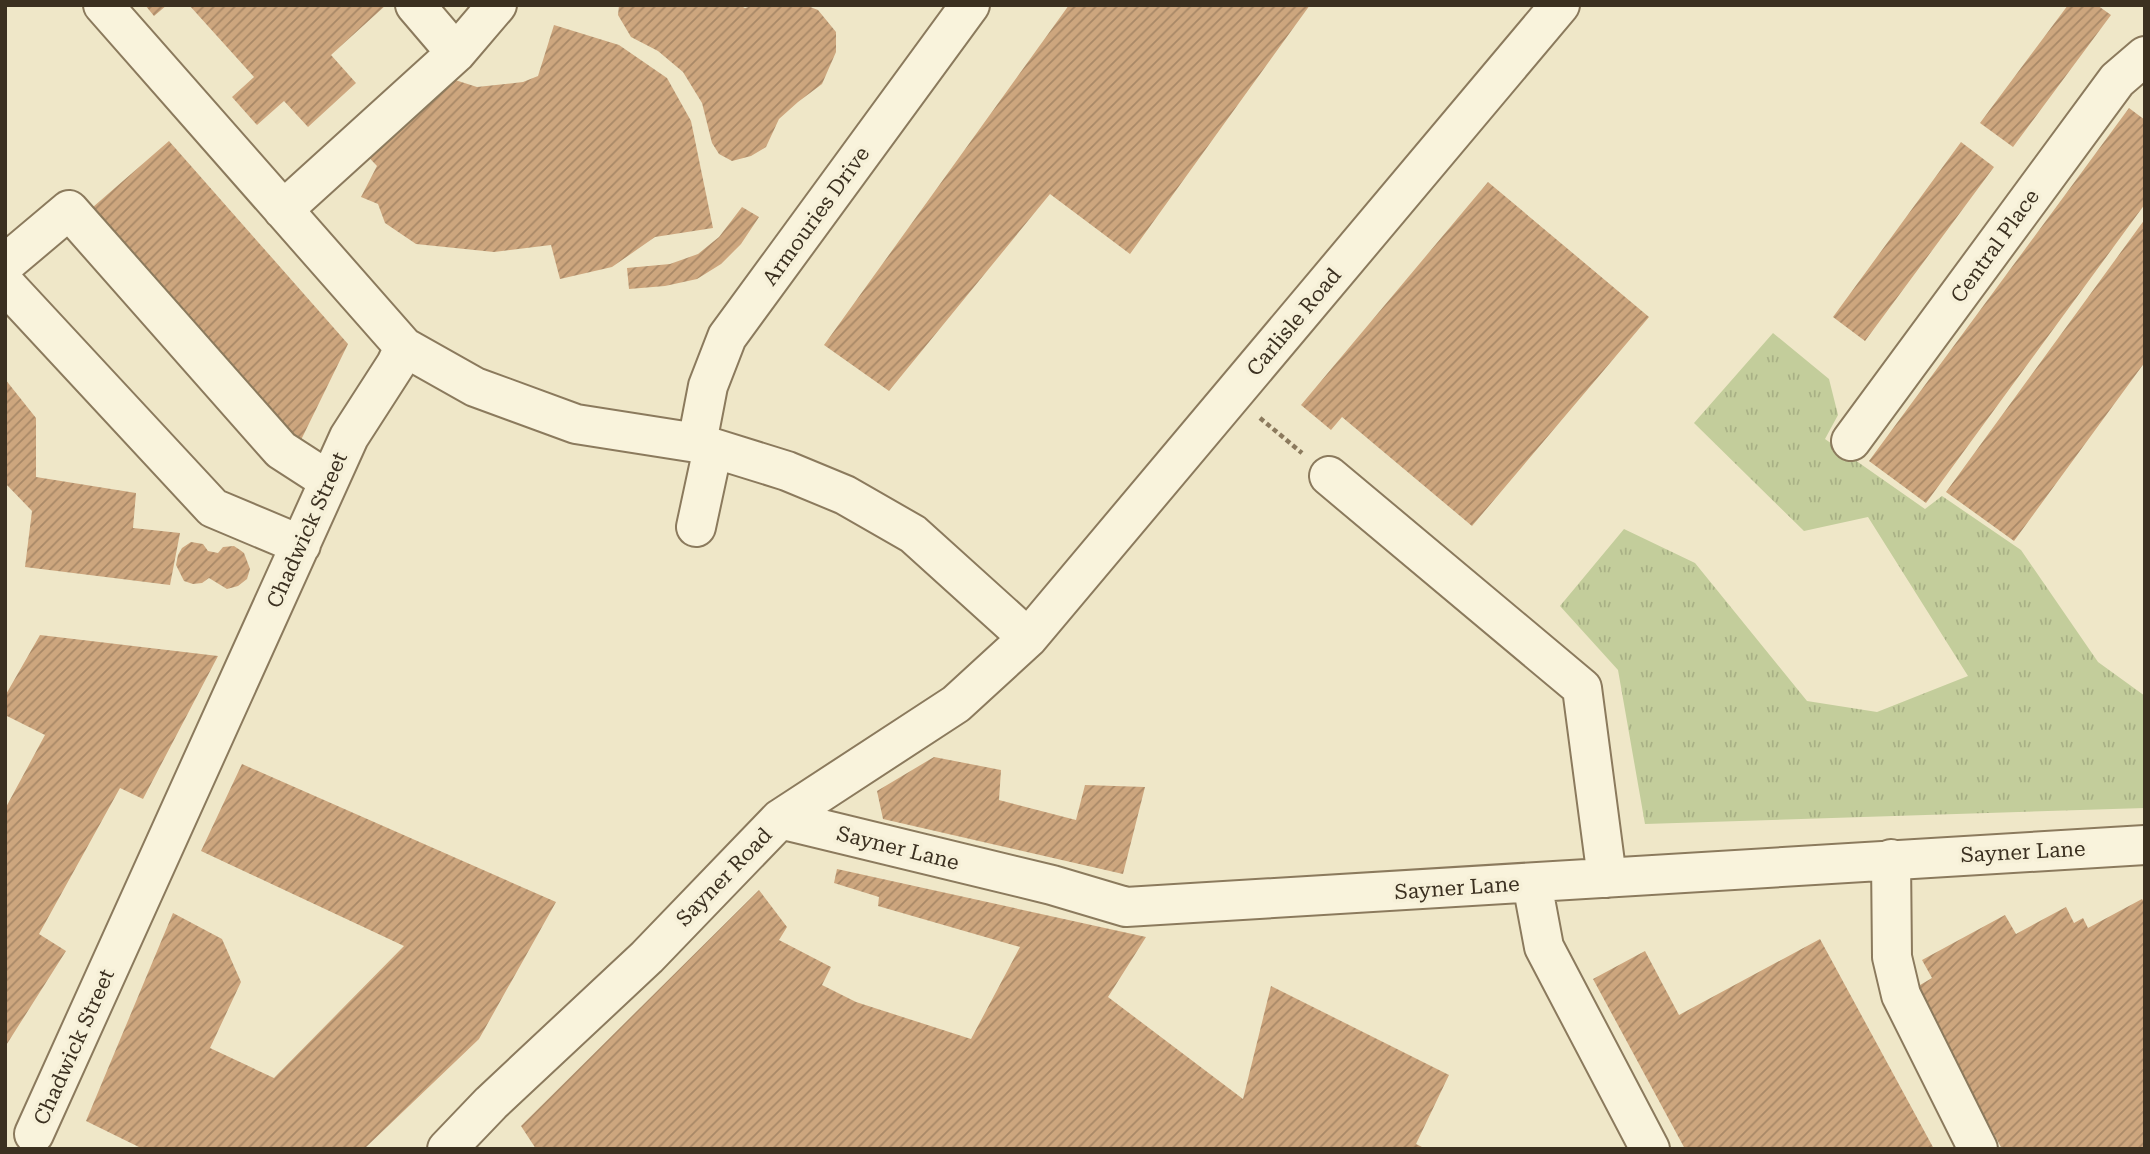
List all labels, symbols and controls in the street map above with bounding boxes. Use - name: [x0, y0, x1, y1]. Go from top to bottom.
- street label: Armouries Drive: [758, 142, 874, 290]
- street label: Central Place: [1946, 185, 2044, 307]
- street label: Carlisle Road: [1242, 263, 1346, 381]
- street label: Chadwick Street: [262, 448, 352, 612]
- street label: Sayner Lane: [834, 821, 962, 875]
- street label: Sayner Road: [671, 823, 777, 931]
- street label: Sayner Lane: [1960, 837, 2086, 867]
- street label: Sayner Lane: [1394, 872, 1520, 904]
- street label: Chadwick Street: [29, 965, 119, 1129]

